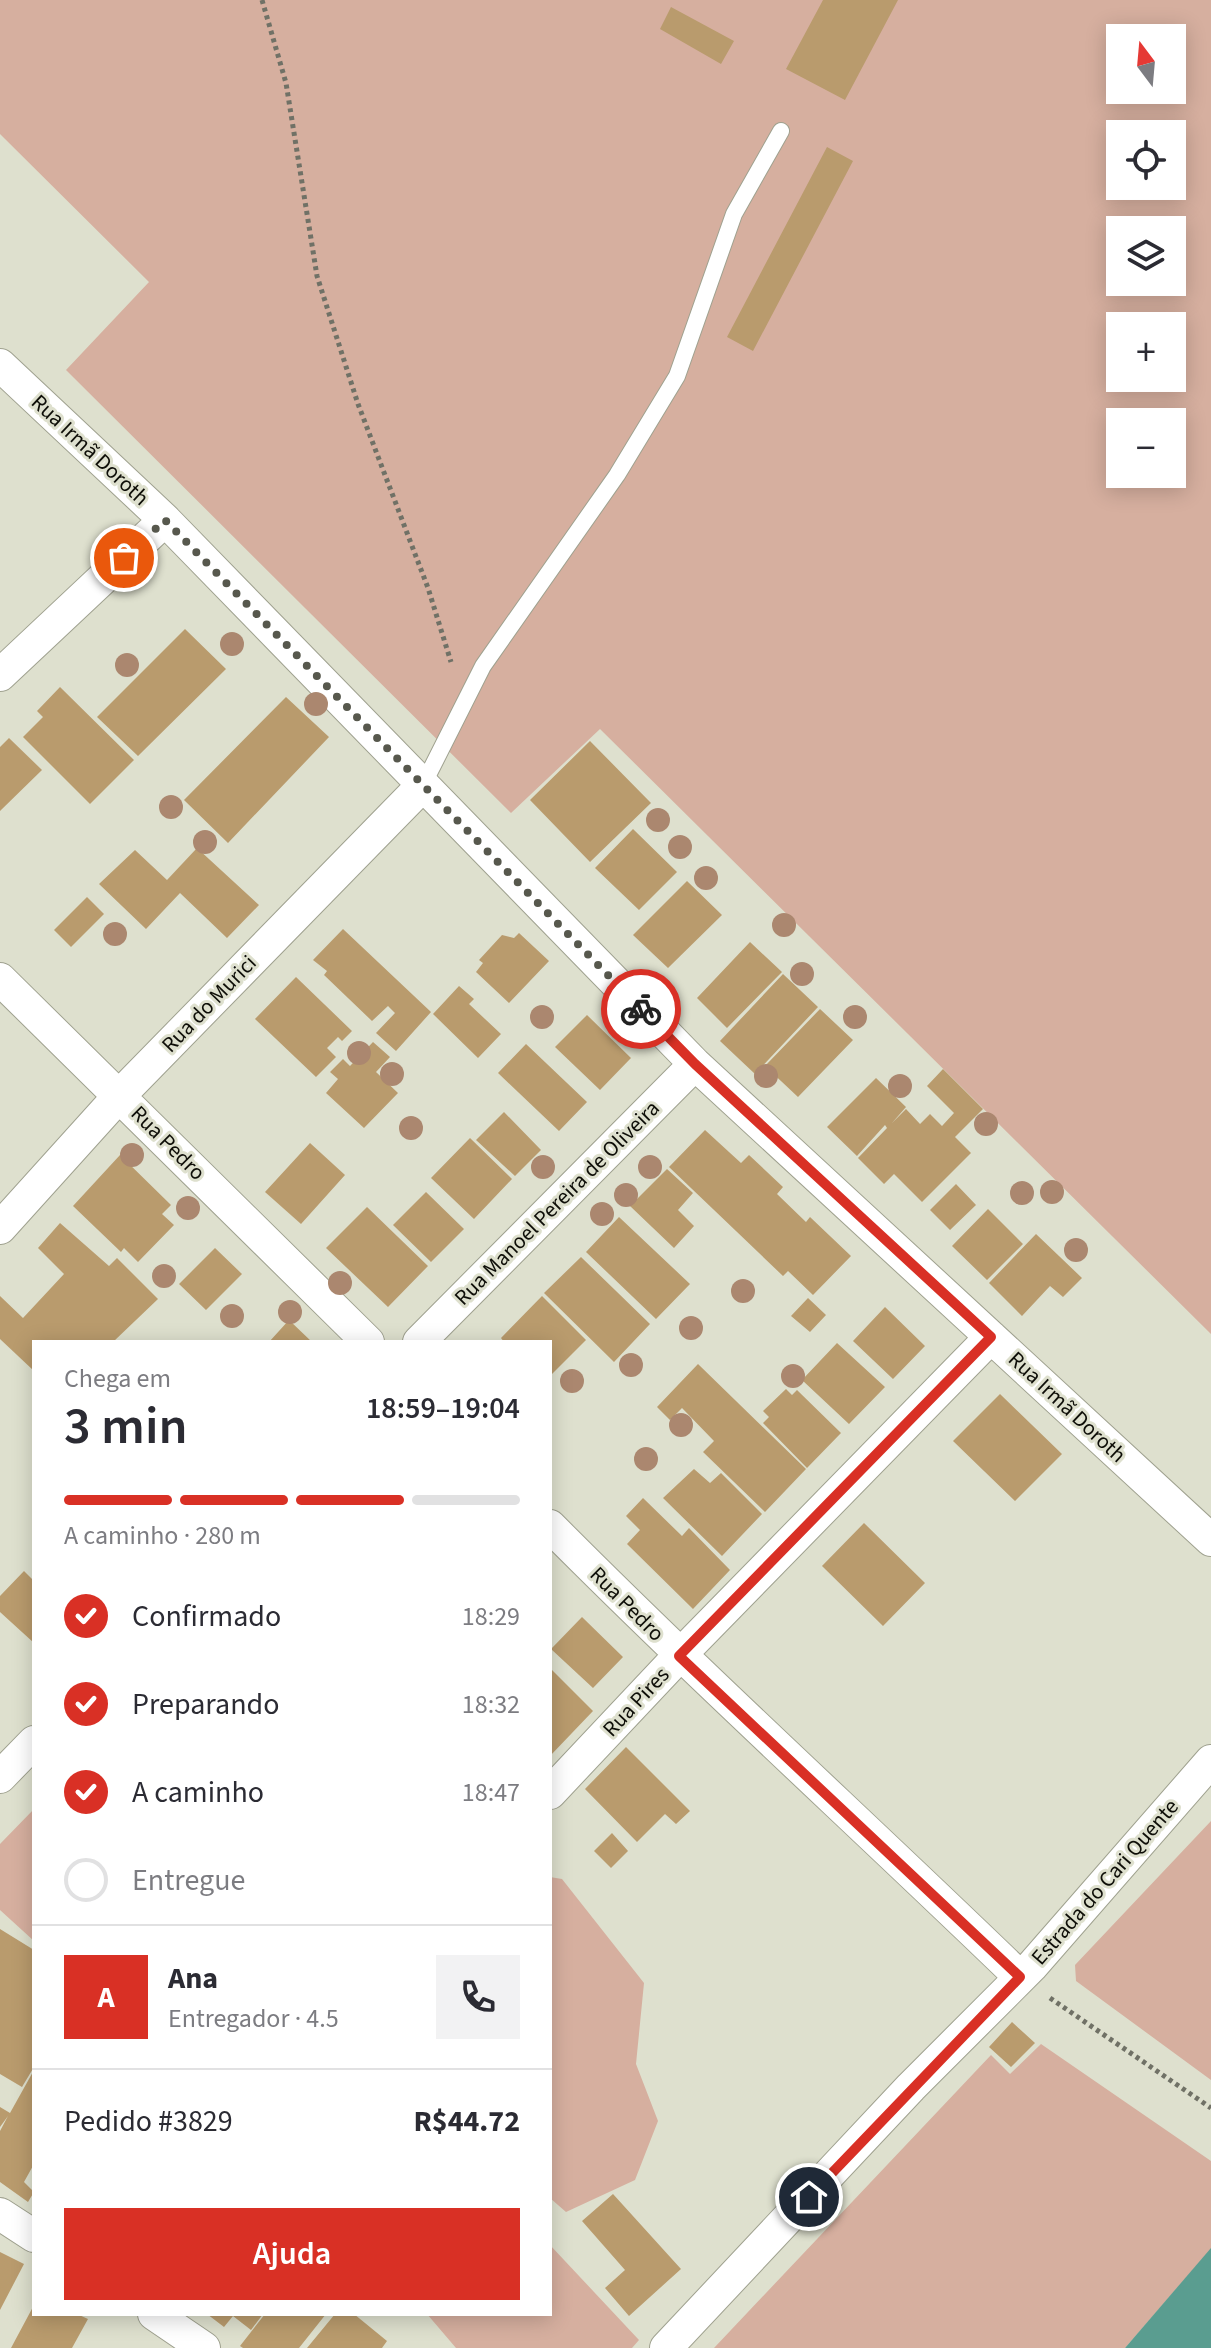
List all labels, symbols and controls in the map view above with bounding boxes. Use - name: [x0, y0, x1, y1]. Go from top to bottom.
- north arrow: [1106, 24, 1186, 104]
- map controls: [1106, 24, 1186, 488]
- button: locate: [1106, 120, 1186, 200]
- button: layers: [1106, 216, 1186, 296]
- button: +: [1106, 312, 1186, 392]
- street label: Rua Irmã Doroth: [24, 387, 156, 513]
- button: −: [1106, 408, 1186, 488]
- pin: [90, 524, 158, 592]
- icon: bag: [102, 536, 146, 580]
- street label: Rua do Murici: [154, 948, 264, 1060]
- courier: [601, 969, 681, 1049]
- icon: bike: [619, 987, 663, 1031]
- street label: Rua Manoel Pereira de Oliveira: [447, 1093, 667, 1313]
- street label: Rua Pedro: [123, 1098, 213, 1188]
- street label: Rua Irmã Doroth: [1001, 1344, 1133, 1470]
- text: Chega em: [64, 1360, 171, 1397]
- text: 18:59–19:04: [366, 1387, 520, 1430]
- text: 3 min: [64, 1390, 188, 1464]
- text: A caminho · 280 m: [64, 1517, 261, 1554]
- street label: Rua Pedro: [582, 1559, 672, 1649]
- icon: check: [64, 1594, 108, 1638]
- text: Confirmado: [132, 1595, 281, 1638]
- text: 18:29: [462, 1598, 520, 1635]
- street label: Rua Pires: [595, 1660, 677, 1744]
- icon: check: [64, 1682, 108, 1726]
- text: Preparando: [132, 1683, 279, 1726]
- text: 18:32: [462, 1686, 520, 1723]
- icon: check: [64, 1770, 108, 1814]
- text: A caminho: [132, 1771, 264, 1814]
- text: 18:47: [462, 1774, 520, 1811]
- street label: Estrada do Cari Quente: [1024, 1792, 1186, 1972]
- text: Entregue: [132, 1859, 245, 1902]
- button: phone: [436, 1955, 520, 2039]
- text: Ana: [168, 1957, 218, 2000]
- text: A: [97, 1976, 115, 2019]
- text: Entregador · 4.5: [168, 2000, 339, 2037]
- text: Pedido #3829: [64, 2100, 233, 2143]
- text: R$44.72: [413, 2100, 520, 2143]
- pin: [775, 2163, 843, 2231]
- icon: home: [787, 2175, 831, 2219]
- button: Ajuda: [64, 2208, 520, 2300]

